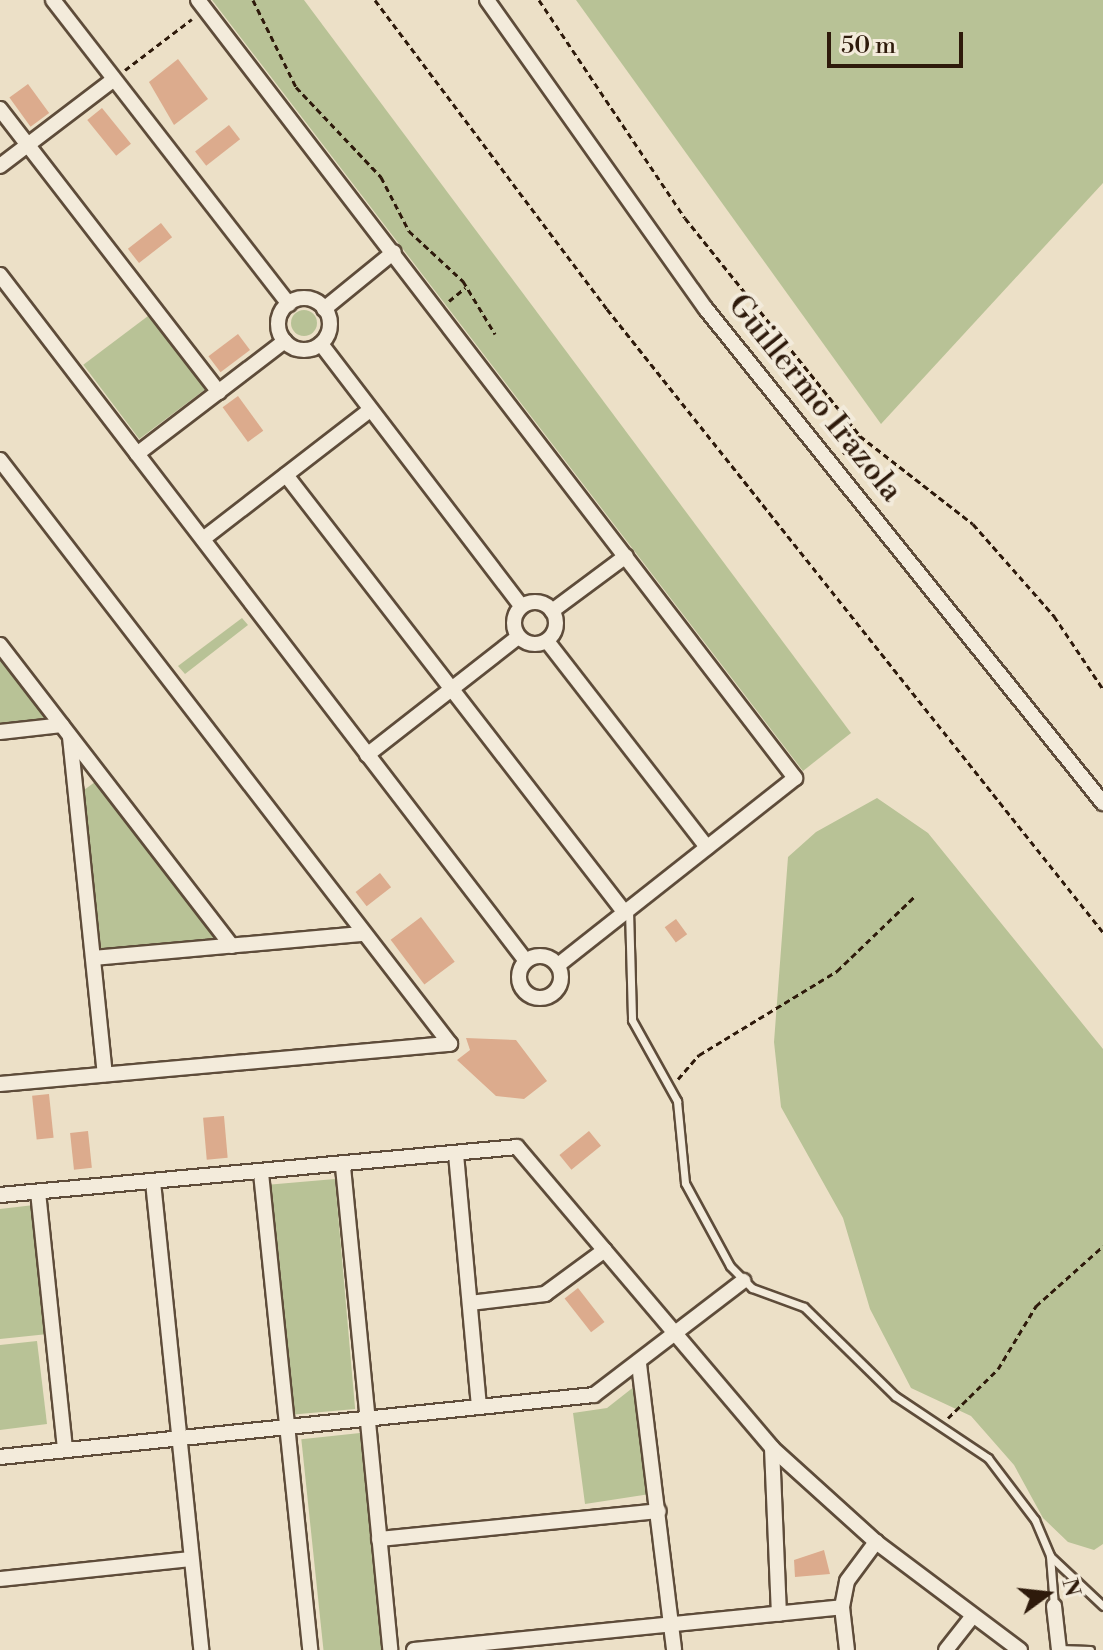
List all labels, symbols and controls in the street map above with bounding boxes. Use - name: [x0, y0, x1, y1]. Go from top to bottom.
- scale bar: [831, 16, 967, 66]
- text: 50 m: [841, 31, 896, 61]
- street label: Guillermo Irazola: [720, 287, 910, 509]
- north arrow: [1007, 1554, 1087, 1634]
- text: N: [1055, 1576, 1086, 1600]

